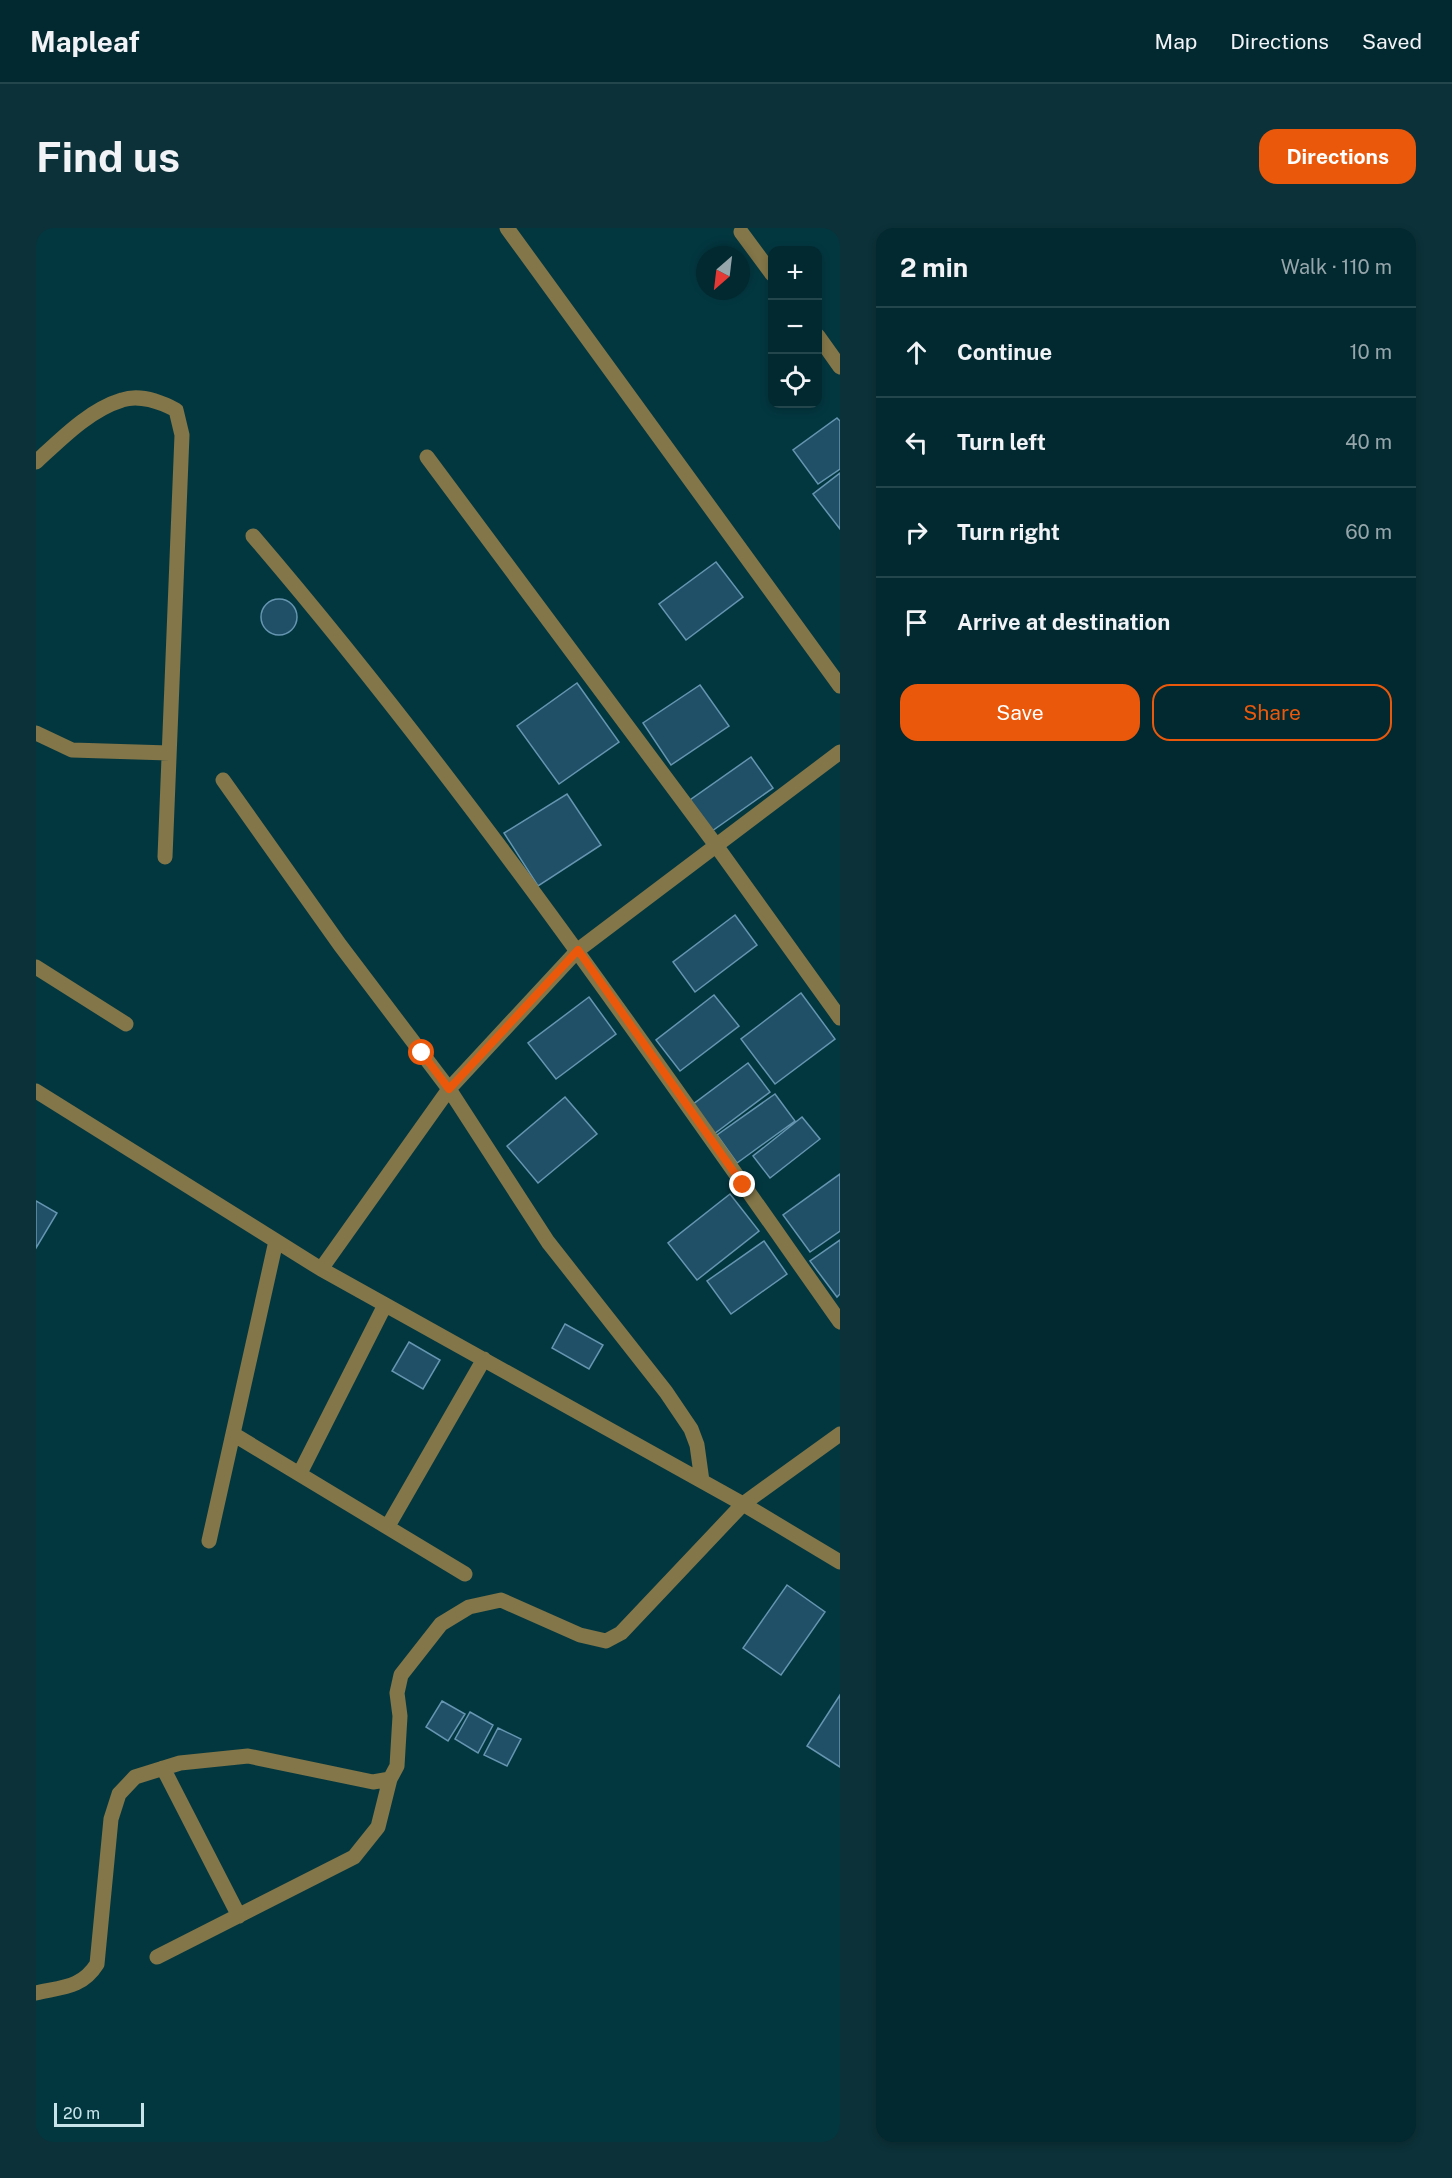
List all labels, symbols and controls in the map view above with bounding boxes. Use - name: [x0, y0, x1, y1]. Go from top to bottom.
- text: Mapleaf: [30, 25, 140, 58]
- text: Map: [1155, 29, 1197, 54]
- text: Directions: [1230, 29, 1329, 54]
- text: Saved: [1362, 29, 1422, 54]
- button: Directions: [1259, 129, 1416, 184]
- text: Find us: [36, 132, 180, 181]
- north arrow: [696, 246, 750, 300]
- map controls: [768, 246, 822, 408]
- button: +: [768, 246, 822, 300]
- text: 2 min: [900, 252, 968, 283]
- text: Walk · 110 m: [1281, 255, 1392, 279]
- button: −: [768, 300, 822, 354]
- icon: ahead: [900, 336, 933, 369]
- text: Continue: [957, 339, 1052, 365]
- text: 10 m: [1349, 340, 1392, 364]
- button: locate: [768, 354, 822, 408]
- icon: left: [900, 426, 933, 459]
- text: Turn left: [957, 429, 1046, 455]
- text: 40 m: [1345, 430, 1392, 454]
- icon: right: [900, 516, 933, 549]
- text: Turn right: [957, 519, 1060, 545]
- text: 60 m: [1345, 520, 1392, 544]
- icon: arrive: [900, 606, 933, 639]
- text: Arrive at destination: [957, 609, 1170, 635]
- button: Save: [900, 684, 1140, 741]
- button: Share: [1152, 684, 1392, 741]
- route start: [408, 1039, 434, 1065]
- route end: [729, 1171, 755, 1197]
- scale bar: [54, 2100, 144, 2128]
- text: 20 m: [63, 2104, 100, 2123]

